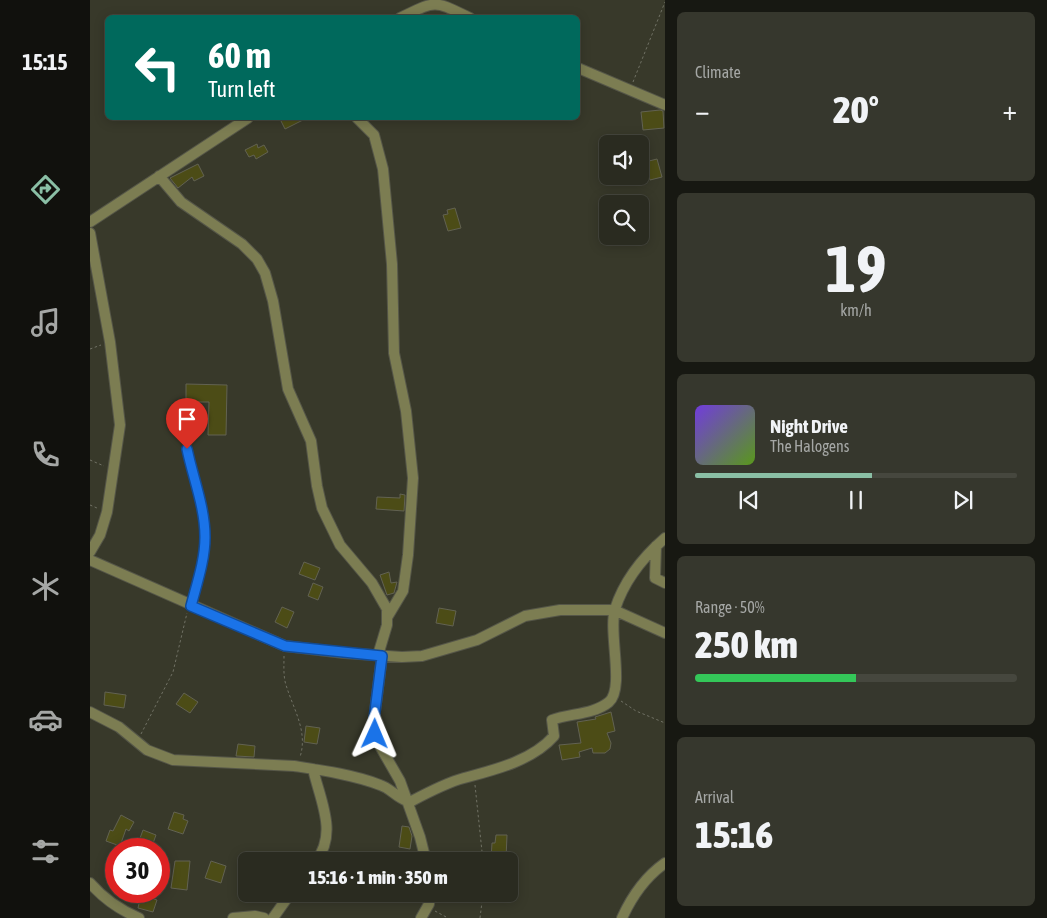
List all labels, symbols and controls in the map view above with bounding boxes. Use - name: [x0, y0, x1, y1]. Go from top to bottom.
- icon: left: [125, 35, 190, 100]
- text: 60 m: [208, 35, 271, 75]
- text: 15:15: [22, 49, 68, 75]
- text: Climate: [695, 63, 741, 81]
- text: Turn left: [208, 76, 275, 102]
- text: 20°: [833, 88, 879, 131]
- text: −: [695, 94, 710, 126]
- text: +: [1002, 94, 1017, 126]
- map controls: [599, 135, 649, 245]
- button: sound: [599, 135, 649, 185]
- icon: directions: [28, 172, 63, 207]
- button: search: [599, 195, 649, 245]
- text: 19: [825, 231, 887, 306]
- text: km/h: [840, 301, 872, 319]
- icon: music: [28, 305, 63, 340]
- pin: [166, 398, 208, 449]
- icon: arrive: [173, 405, 201, 433]
- text: Night Drive: [770, 415, 848, 437]
- icon: phone: [28, 437, 63, 472]
- text: The Halogens: [770, 437, 850, 455]
- icon: previous: [735, 486, 763, 514]
- icon: pause: [842, 486, 870, 514]
- icon: next: [949, 486, 977, 514]
- icon: climate: [28, 569, 63, 604]
- text: Range · 50%: [695, 598, 765, 616]
- text: 250 km: [695, 623, 798, 666]
- icon: car: [28, 702, 63, 737]
- position arrow: [348, 707, 400, 759]
- text: Arrival: [695, 788, 734, 806]
- text: 15:16: [695, 813, 773, 856]
- icon: filters: [28, 834, 63, 869]
- speed limit sign: 30: [105, 838, 170, 903]
- text: 15:16 · 1 min · 350 m: [308, 866, 448, 888]

